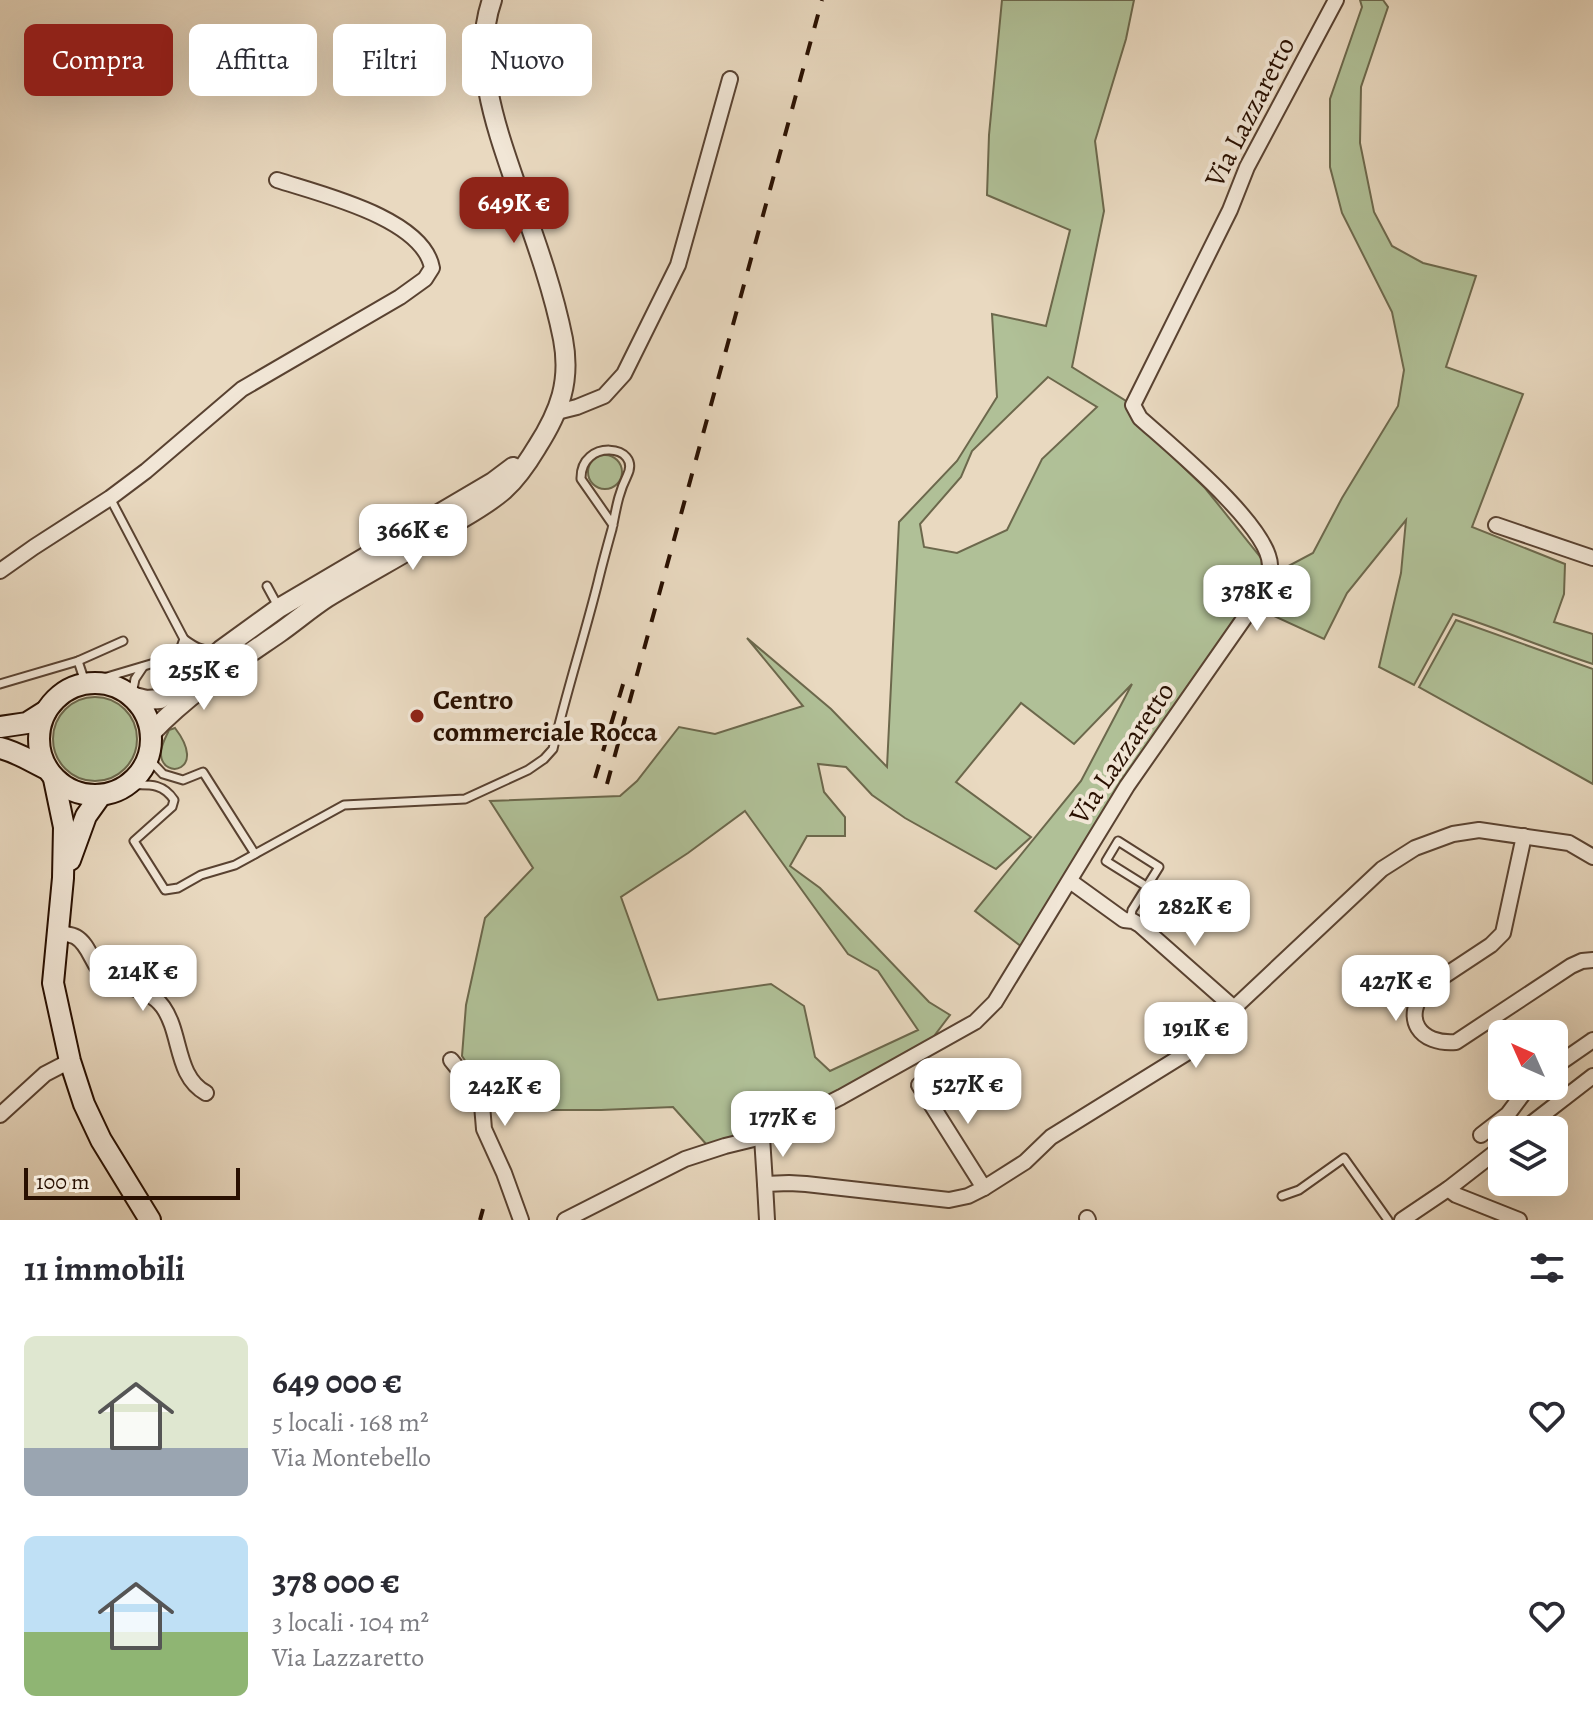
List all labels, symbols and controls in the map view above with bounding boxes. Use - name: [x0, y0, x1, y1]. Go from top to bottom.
- chip: Compra: [24, 24, 173, 96]
- chip: Affitta: [189, 24, 317, 96]
- chip: Filtri: [333, 24, 446, 96]
- chip: Nuovo: [462, 24, 592, 96]
- street label: Via Lazzaretto: [1195, 30, 1304, 195]
- pin: 649K €: [449, 177, 579, 245]
- text: 649K €: [478, 185, 550, 220]
- pin: 366K €: [348, 504, 478, 572]
- text: 366K €: [377, 512, 449, 547]
- pin: 378K €: [1192, 565, 1322, 633]
- text: 378K €: [1221, 573, 1293, 608]
- pin: 255K €: [139, 644, 269, 712]
- text: 255K €: [168, 652, 240, 687]
- street label: Via Lazzaretto: [1060, 674, 1184, 832]
- place label: Centro commerciale Rocca: [433, 681, 658, 751]
- marker: Centro commerciale Rocca: [408, 707, 426, 725]
- pin: 282K €: [1130, 880, 1260, 948]
- text: 282K €: [1158, 888, 1232, 923]
- pin: 214K €: [78, 945, 208, 1013]
- text: 214K €: [108, 953, 178, 988]
- pin: 427K €: [1331, 955, 1461, 1023]
- text: 427K €: [1360, 963, 1432, 998]
- pin: 191K €: [1131, 1002, 1261, 1070]
- text: 191K €: [1162, 1010, 1230, 1045]
- north arrow: [1488, 1020, 1568, 1100]
- map controls: [1488, 1020, 1568, 1196]
- pin: 527K €: [903, 1058, 1033, 1126]
- pin: 242K €: [440, 1060, 570, 1128]
- text: 527K €: [932, 1066, 1004, 1101]
- text: 242K €: [468, 1068, 542, 1103]
- pin: 177K €: [718, 1091, 848, 1159]
- text: 177K €: [749, 1099, 817, 1134]
- button: layers: [1488, 1116, 1568, 1196]
- scale bar: [24, 1164, 240, 1200]
- text: 100 m: [36, 1167, 90, 1197]
- text: 11 immobili: [24, 1245, 185, 1292]
- icon: filters: [1525, 1246, 1569, 1290]
- text: 649 000 €: [272, 1358, 402, 1405]
- icon: home: [88, 1368, 184, 1464]
- icon: heart: [1525, 1394, 1569, 1438]
- text: 5 locali · 168 m²: [272, 1405, 428, 1440]
- text: Via Montebello: [272, 1440, 431, 1475]
- text: 378 000 €: [272, 1558, 400, 1605]
- icon: home: [88, 1568, 184, 1664]
- icon: heart: [1525, 1594, 1569, 1638]
- text: 3 locali · 104 m²: [272, 1605, 429, 1640]
- text: Via Lazzaretto: [272, 1640, 424, 1675]

